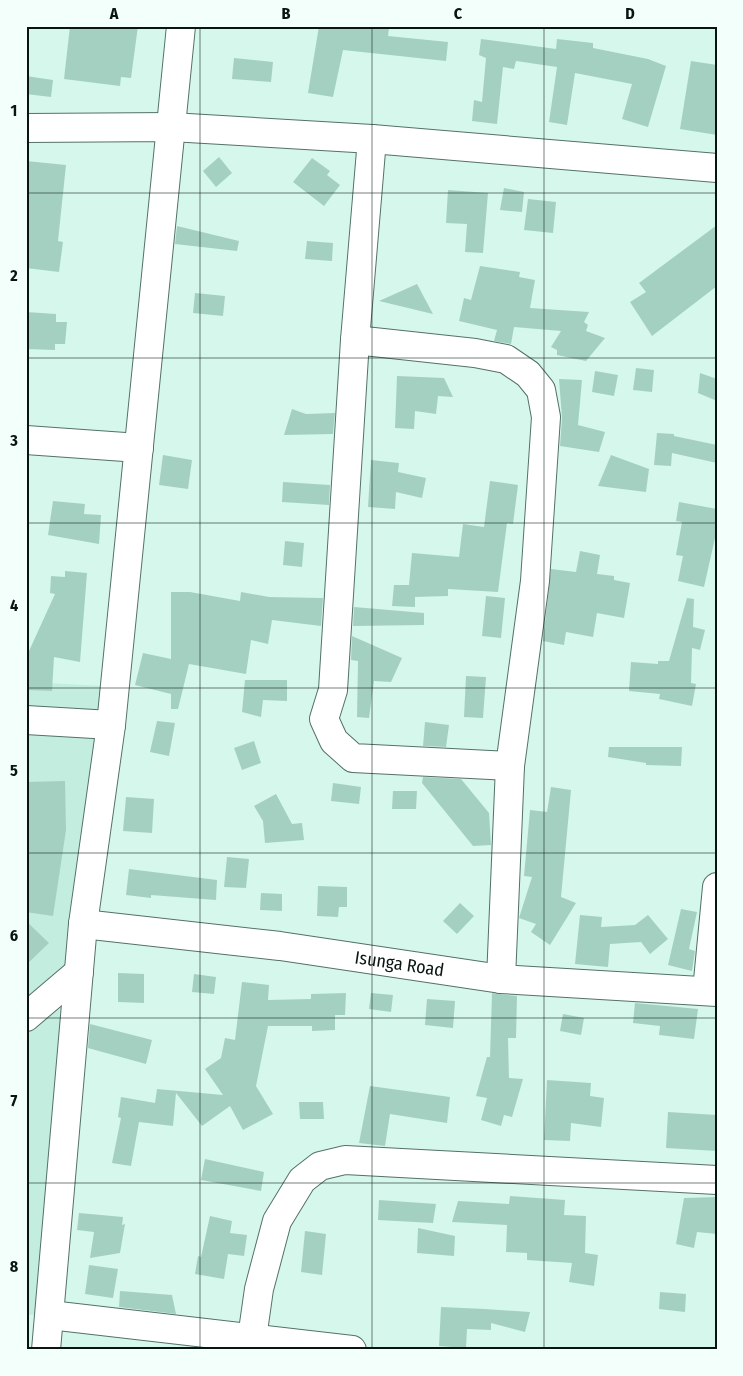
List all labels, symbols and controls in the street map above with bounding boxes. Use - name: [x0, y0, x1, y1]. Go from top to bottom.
- text: A: [109, 4, 119, 23]
- text: B: [282, 4, 291, 23]
- text: C: [454, 4, 463, 23]
- text: D: [625, 4, 635, 23]
- text: 1: [11, 101, 17, 120]
- text: 2: [9, 266, 18, 285]
- text: 3: [9, 431, 18, 450]
- text: 4: [10, 596, 18, 615]
- text: 5: [10, 761, 18, 780]
- text: 6: [10, 926, 18, 945]
- street label: Isunga Road: [353, 946, 446, 981]
- text: 7: [11, 1091, 18, 1110]
- text: 8: [10, 1257, 19, 1276]

